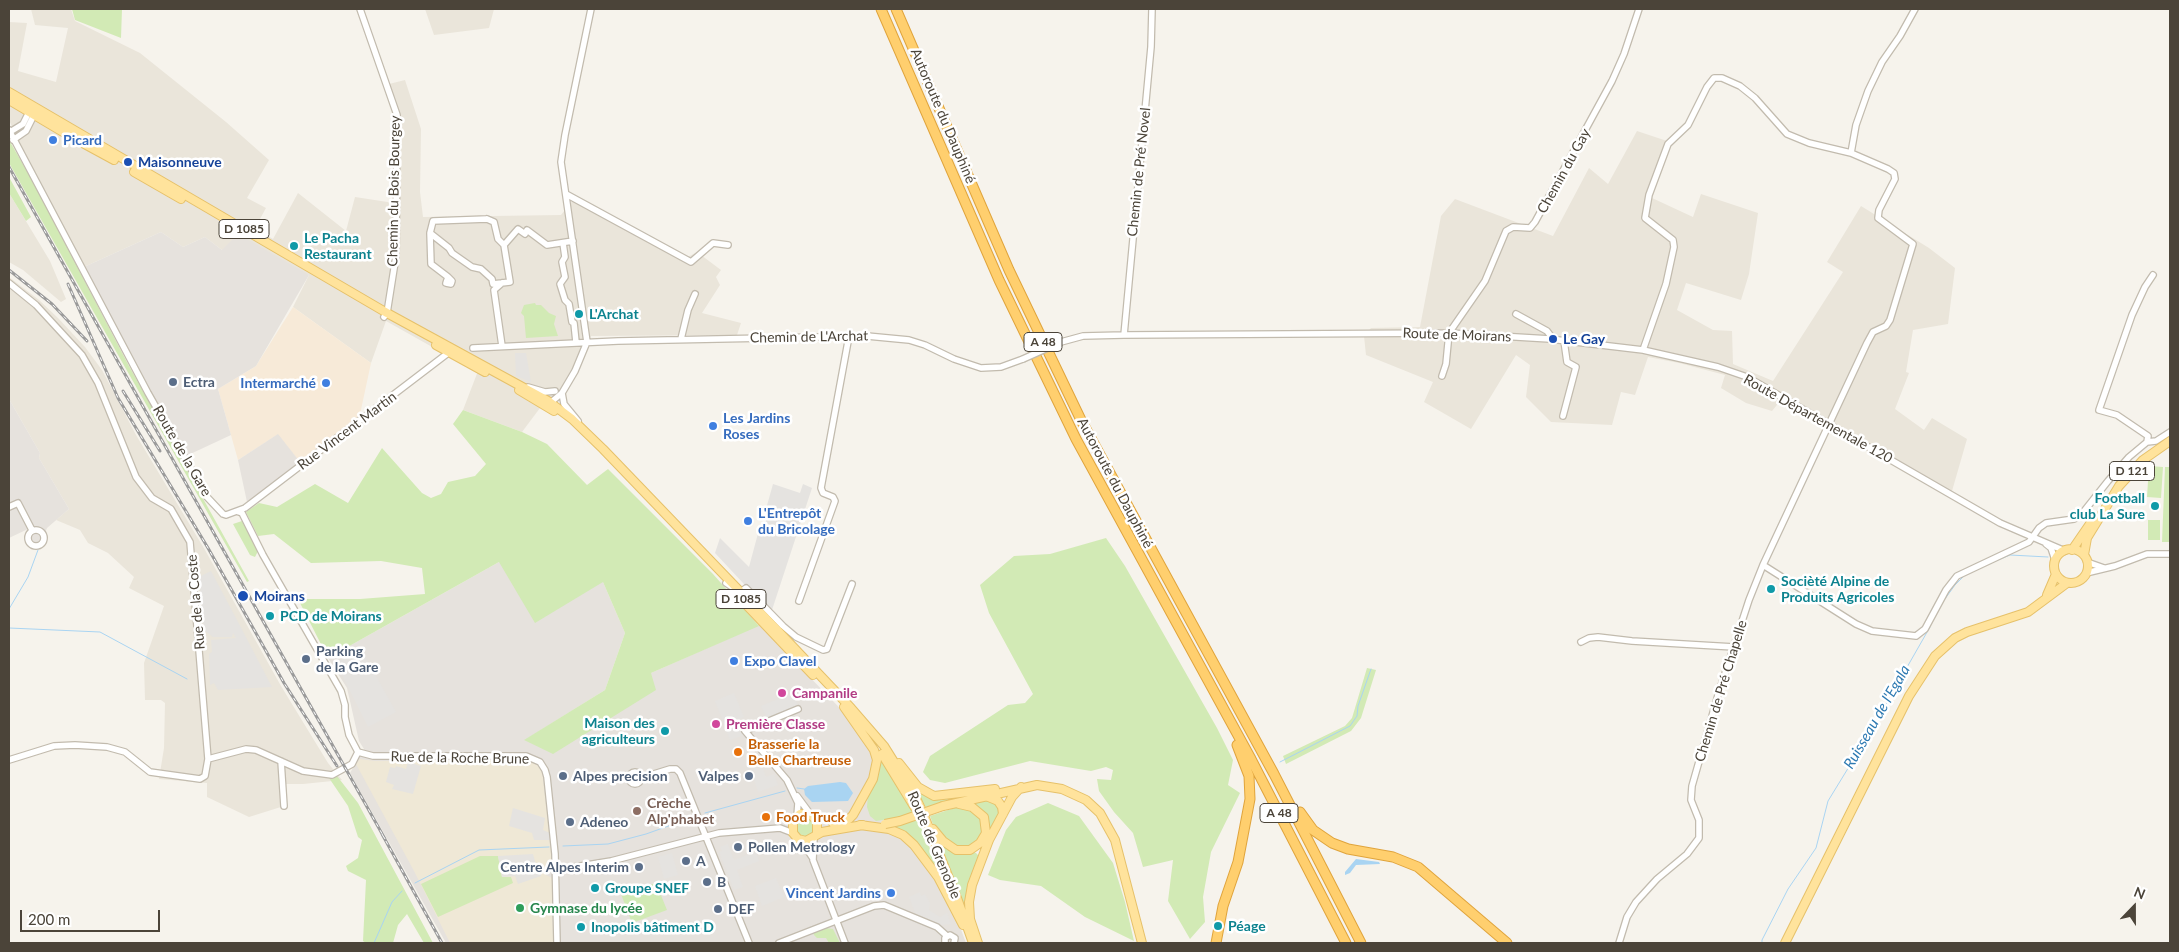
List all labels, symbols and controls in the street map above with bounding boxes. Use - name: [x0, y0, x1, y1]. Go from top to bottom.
- street label: Autoroute du Dauphiné: [907, 46, 979, 186]
- street label: Chemin de Pré Novel: [1124, 107, 1154, 237]
- street label: Chemin du Bois Bourgey: [384, 115, 404, 267]
- street label: Chemin du Gay: [1534, 126, 1594, 216]
- place label: Picard: [63, 132, 102, 148]
- marker: Picard: [47, 134, 59, 146]
- place label: Maisonneuve: [138, 154, 222, 170]
- marker: Maisonneuve: [122, 156, 134, 168]
- road number: D 1085: [219, 220, 269, 238]
- place label: Le Pacha Restaurant: [304, 230, 372, 262]
- marker: Le Pacha Restaurant: [288, 240, 300, 252]
- place label: L'Archat: [589, 306, 639, 322]
- marker: L'Archat: [573, 308, 585, 320]
- street label: Route de Moirans: [1402, 325, 1512, 345]
- street label: Chemin de L'Archat: [750, 328, 868, 346]
- place label: Le Gay: [1563, 331, 1605, 347]
- road number: A 48: [1024, 332, 1062, 352]
- marker: Le Gay: [1547, 333, 1559, 345]
- street label: Route Départementale 120: [1741, 371, 1895, 467]
- place label: Ectra: [183, 374, 215, 390]
- place label: Intermarché: [240, 375, 316, 391]
- marker: Ectra: [167, 376, 179, 388]
- marker: Intermarché: [320, 377, 332, 389]
- street label: Rue Vincent Martin: [294, 388, 400, 474]
- street label: Route de la Gare: [149, 403, 215, 499]
- place label: Les Jardins Roses: [723, 410, 790, 442]
- street label: Autoroute du Dauphiné: [1073, 415, 1157, 551]
- marker: Les Jardins Roses: [707, 420, 719, 432]
- road number: D 121: [2110, 462, 2154, 481]
- place label: Football club La Sure: [2070, 490, 2145, 522]
- marker: Football club La Sure: [2149, 500, 2161, 512]
- place label: L'Entrepôt du Bricolage: [758, 505, 835, 538]
- marker: L'Entrepôt du Bricolage: [742, 515, 754, 527]
- street label: Rue de la Coste: [183, 554, 209, 650]
- place label: Socièté Alpine de Produits Agricoles: [1781, 573, 1894, 606]
- marker: Socièté Alpine de Produits Agricoles: [1765, 583, 1777, 595]
- place label: Moirans: [254, 588, 305, 604]
- marker: Moirans: [236, 589, 250, 603]
- road number: D 1085: [716, 590, 766, 608]
- place label: PCD de Moirans: [280, 608, 382, 624]
- marker: PCD de Moirans: [264, 610, 276, 622]
- street label: Chemin de Pré Chapelle: [1691, 618, 1751, 764]
- place label: Parking de la Gare: [316, 643, 379, 676]
- marker: Parking de la Gare: [300, 653, 312, 665]
- place label: Expo Clavel: [744, 653, 817, 669]
- marker: Expo Clavel: [728, 655, 740, 667]
- water label: Ruisseau de l'Egala: [1840, 662, 1914, 772]
- place label: Campanile: [792, 685, 858, 701]
- marker: Campanile: [776, 687, 788, 699]
- place label: Maison des agriculteurs: [582, 715, 655, 748]
- place label: Première Classe: [726, 716, 825, 732]
- marker: Première Classe: [710, 718, 722, 730]
- marker: Maison des agriculteurs: [659, 725, 671, 737]
- place label: Brasserie la Belle Chartreuse: [748, 736, 851, 769]
- marker: Brasserie la Belle Chartreuse: [732, 746, 744, 758]
- street label: Rue de la Roche Brune: [391, 748, 529, 768]
- place label: Alpes precision: [573, 768, 668, 784]
- place label: Valpes: [698, 768, 739, 784]
- marker: Alpes precision: [557, 770, 569, 782]
- marker: Valpes: [743, 770, 755, 782]
- street label: Route de Grenoble: [904, 789, 964, 901]
- place label: Crèche Alp'phabet: [647, 795, 714, 828]
- road number: A 48: [1260, 804, 1298, 822]
- marker: Crèche Alp'phabet: [631, 805, 643, 817]
- place label: Food Truck: [776, 809, 845, 825]
- marker: Food Truck: [760, 811, 772, 823]
- place label: Adeneo: [580, 814, 628, 830]
- marker: Adeneo: [564, 816, 576, 828]
- place label: Pollen Metrology: [748, 839, 855, 855]
- marker: Pollen Metrology: [732, 841, 744, 853]
- place label: A: [696, 853, 706, 869]
- marker: A: [680, 855, 692, 867]
- place label: Centre Alpes Interim: [500, 859, 629, 875]
- marker: Centre Alpes Interim: [633, 861, 645, 873]
- place label: B: [717, 874, 726, 890]
- marker: B: [701, 876, 713, 888]
- place label: Groupe SNEF: [605, 880, 689, 896]
- marker: Groupe SNEF: [589, 882, 601, 894]
- north arrow: [2109, 882, 2159, 932]
- text: N: [2132, 883, 2148, 903]
- place label: Vincent Jardins: [786, 885, 881, 901]
- marker: Vincent Jardins: [885, 887, 897, 899]
- scale bar: [22, 900, 162, 932]
- place label: Gymnase du lycée: [530, 900, 643, 916]
- place label: DEF: [728, 901, 755, 917]
- marker: Gymnase du lycée: [514, 902, 526, 914]
- marker: DEF: [712, 903, 724, 915]
- text: 200 m: [28, 910, 70, 928]
- place label: Péage: [1228, 918, 1266, 934]
- place label: Inopolis bâtiment D: [591, 919, 714, 935]
- marker: Péage: [1212, 920, 1224, 932]
- marker: Inopolis bâtiment D: [575, 921, 587, 933]

